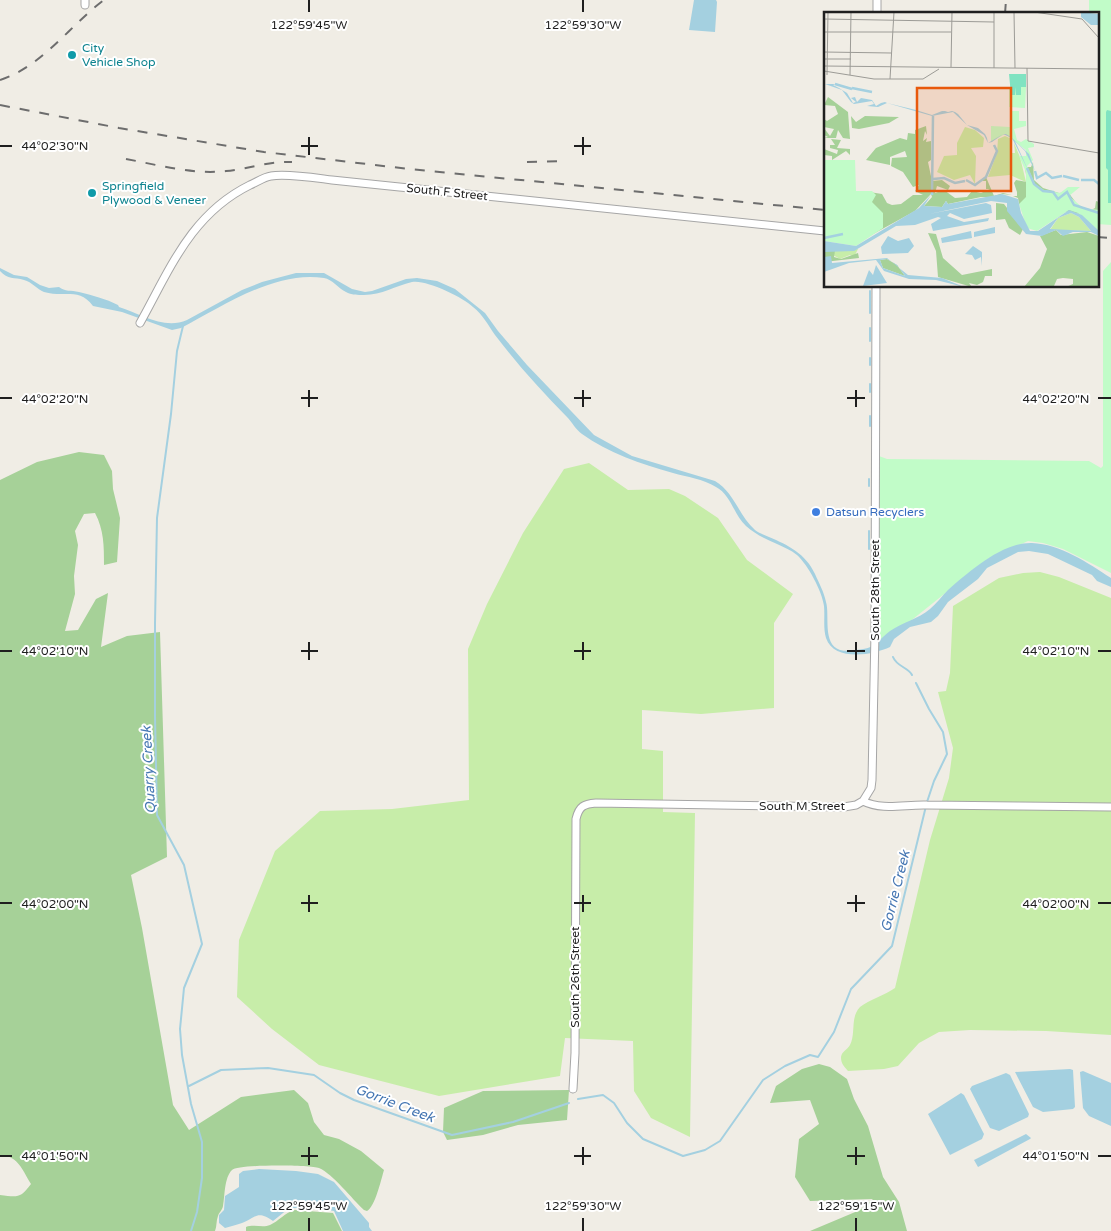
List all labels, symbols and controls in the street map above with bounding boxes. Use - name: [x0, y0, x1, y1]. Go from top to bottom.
- inset map: [824, 12, 1098, 288]
- text: 122°59'45"W: [270, 18, 348, 32]
- text: 122°59'30"W: [544, 18, 622, 32]
- place label: City Vehicle Shop: [82, 41, 156, 69]
- marker: City Vehicle Shop: [66, 49, 78, 61]
- text: 44°02'30"N: [22, 139, 89, 153]
- place label: Springfield Plywood & Veneer: [102, 179, 206, 207]
- street label: South F Street: [406, 181, 489, 203]
- marker: Springfield Plywood & Veneer: [86, 187, 98, 199]
- text: 44°02'20"N: [22, 392, 89, 406]
- text: 44°02'20"N: [1023, 392, 1090, 406]
- place label: Datsun Recyclers: [826, 505, 924, 519]
- marker: Datsun Recyclers: [810, 506, 822, 518]
- street label: South 28th Street: [868, 539, 882, 641]
- text: 44°02'10"N: [22, 644, 89, 658]
- text: 44°02'10"N: [1023, 644, 1090, 658]
- water label: Quarry Creek: [138, 724, 159, 814]
- street label: South M Street: [759, 799, 845, 813]
- water label: Gorrie Creek: [877, 847, 914, 934]
- text: 44°02'00"N: [22, 897, 89, 911]
- text: 44°02'00"N: [1023, 897, 1090, 911]
- street label: South 26th Street: [568, 926, 582, 1028]
- water label: Gorrie Creek: [353, 1081, 438, 1127]
- text: 44°01'50"N: [22, 1149, 89, 1163]
- text: 44°01'50"N: [1023, 1149, 1090, 1163]
- text: 122°59'45"W: [270, 1199, 348, 1213]
- text: 122°59'30"W: [544, 1199, 622, 1213]
- text: 122°59'15"W: [817, 1199, 895, 1213]

